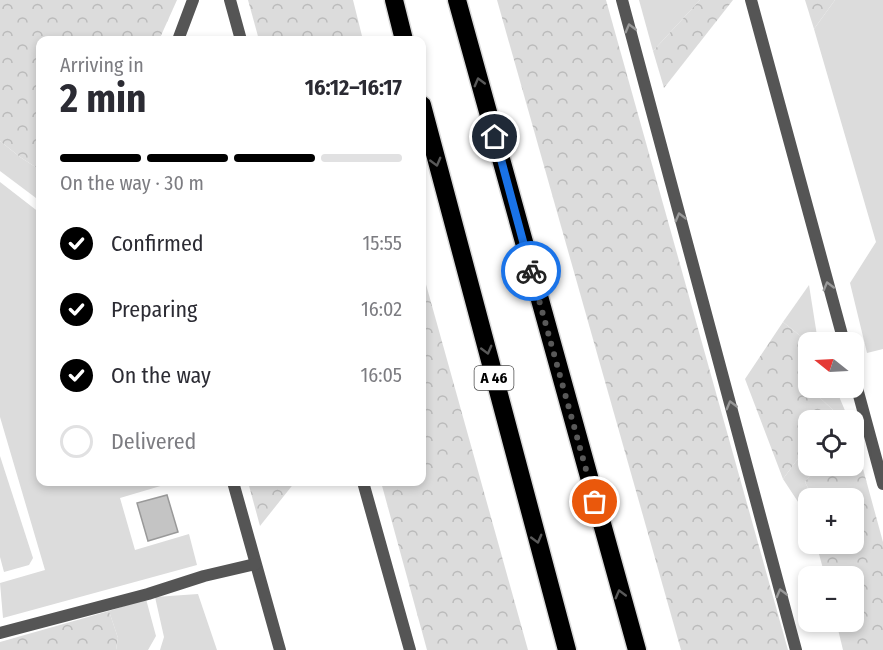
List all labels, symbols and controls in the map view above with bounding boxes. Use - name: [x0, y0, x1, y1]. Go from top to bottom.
- one-way arrow: [625, 24, 637, 34]
- text: Arriving in: [60, 53, 144, 77]
- text: 16:12–16:17: [305, 74, 402, 101]
- text: 2 min: [60, 76, 146, 122]
- one-way arrow: [474, 77, 487, 87]
- pin: [469, 111, 520, 162]
- icon: home: [478, 120, 511, 153]
- one-way arrow: [429, 157, 442, 167]
- text: On the way · 30 m: [60, 171, 204, 195]
- one-way arrow: [675, 212, 688, 222]
- icon: check: [60, 227, 93, 260]
- text: Confirmed: [111, 230, 204, 257]
- text: 15:55: [362, 231, 402, 255]
- courier: [501, 241, 561, 301]
- icon: bike: [515, 255, 548, 288]
- one-way arrow: [823, 281, 836, 291]
- icon: check: [60, 293, 93, 326]
- text: Preparing: [111, 296, 197, 323]
- text: 16:02: [361, 297, 402, 321]
- north arrow: [798, 332, 864, 398]
- map controls: [798, 332, 864, 632]
- one-way arrow: [479, 345, 492, 355]
- icon: check: [60, 359, 93, 392]
- text: On the way: [111, 362, 211, 389]
- text: 16:05: [360, 363, 402, 387]
- road number: A 46: [474, 366, 514, 390]
- one-way arrow: [725, 400, 738, 410]
- button: locate: [798, 410, 864, 476]
- text: Delivered: [111, 428, 196, 455]
- pin: [569, 476, 620, 527]
- icon: bag: [578, 485, 611, 518]
- button: +: [798, 488, 864, 554]
- one-way arrow: [530, 533, 542, 544]
- button: −: [798, 566, 864, 632]
- one-way arrow: [615, 589, 627, 600]
- one-way arrow: [776, 589, 789, 599]

